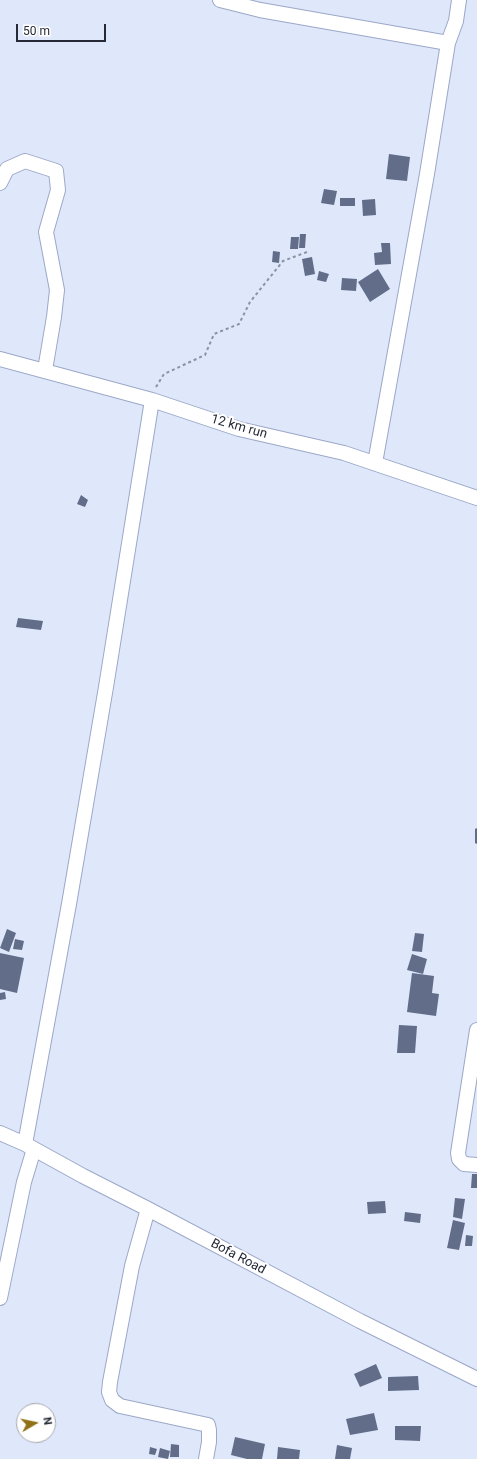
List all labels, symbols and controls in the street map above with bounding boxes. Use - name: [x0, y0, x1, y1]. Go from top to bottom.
- scale bar: [18, 16, 108, 42]
- text: 50 m: [23, 24, 50, 38]
- street label: 12 km run: [209, 412, 269, 442]
- street label: Bofa Road: [208, 1236, 268, 1278]
- north arrow: [16, 1403, 56, 1443]
- text: N: [40, 1416, 54, 1426]

